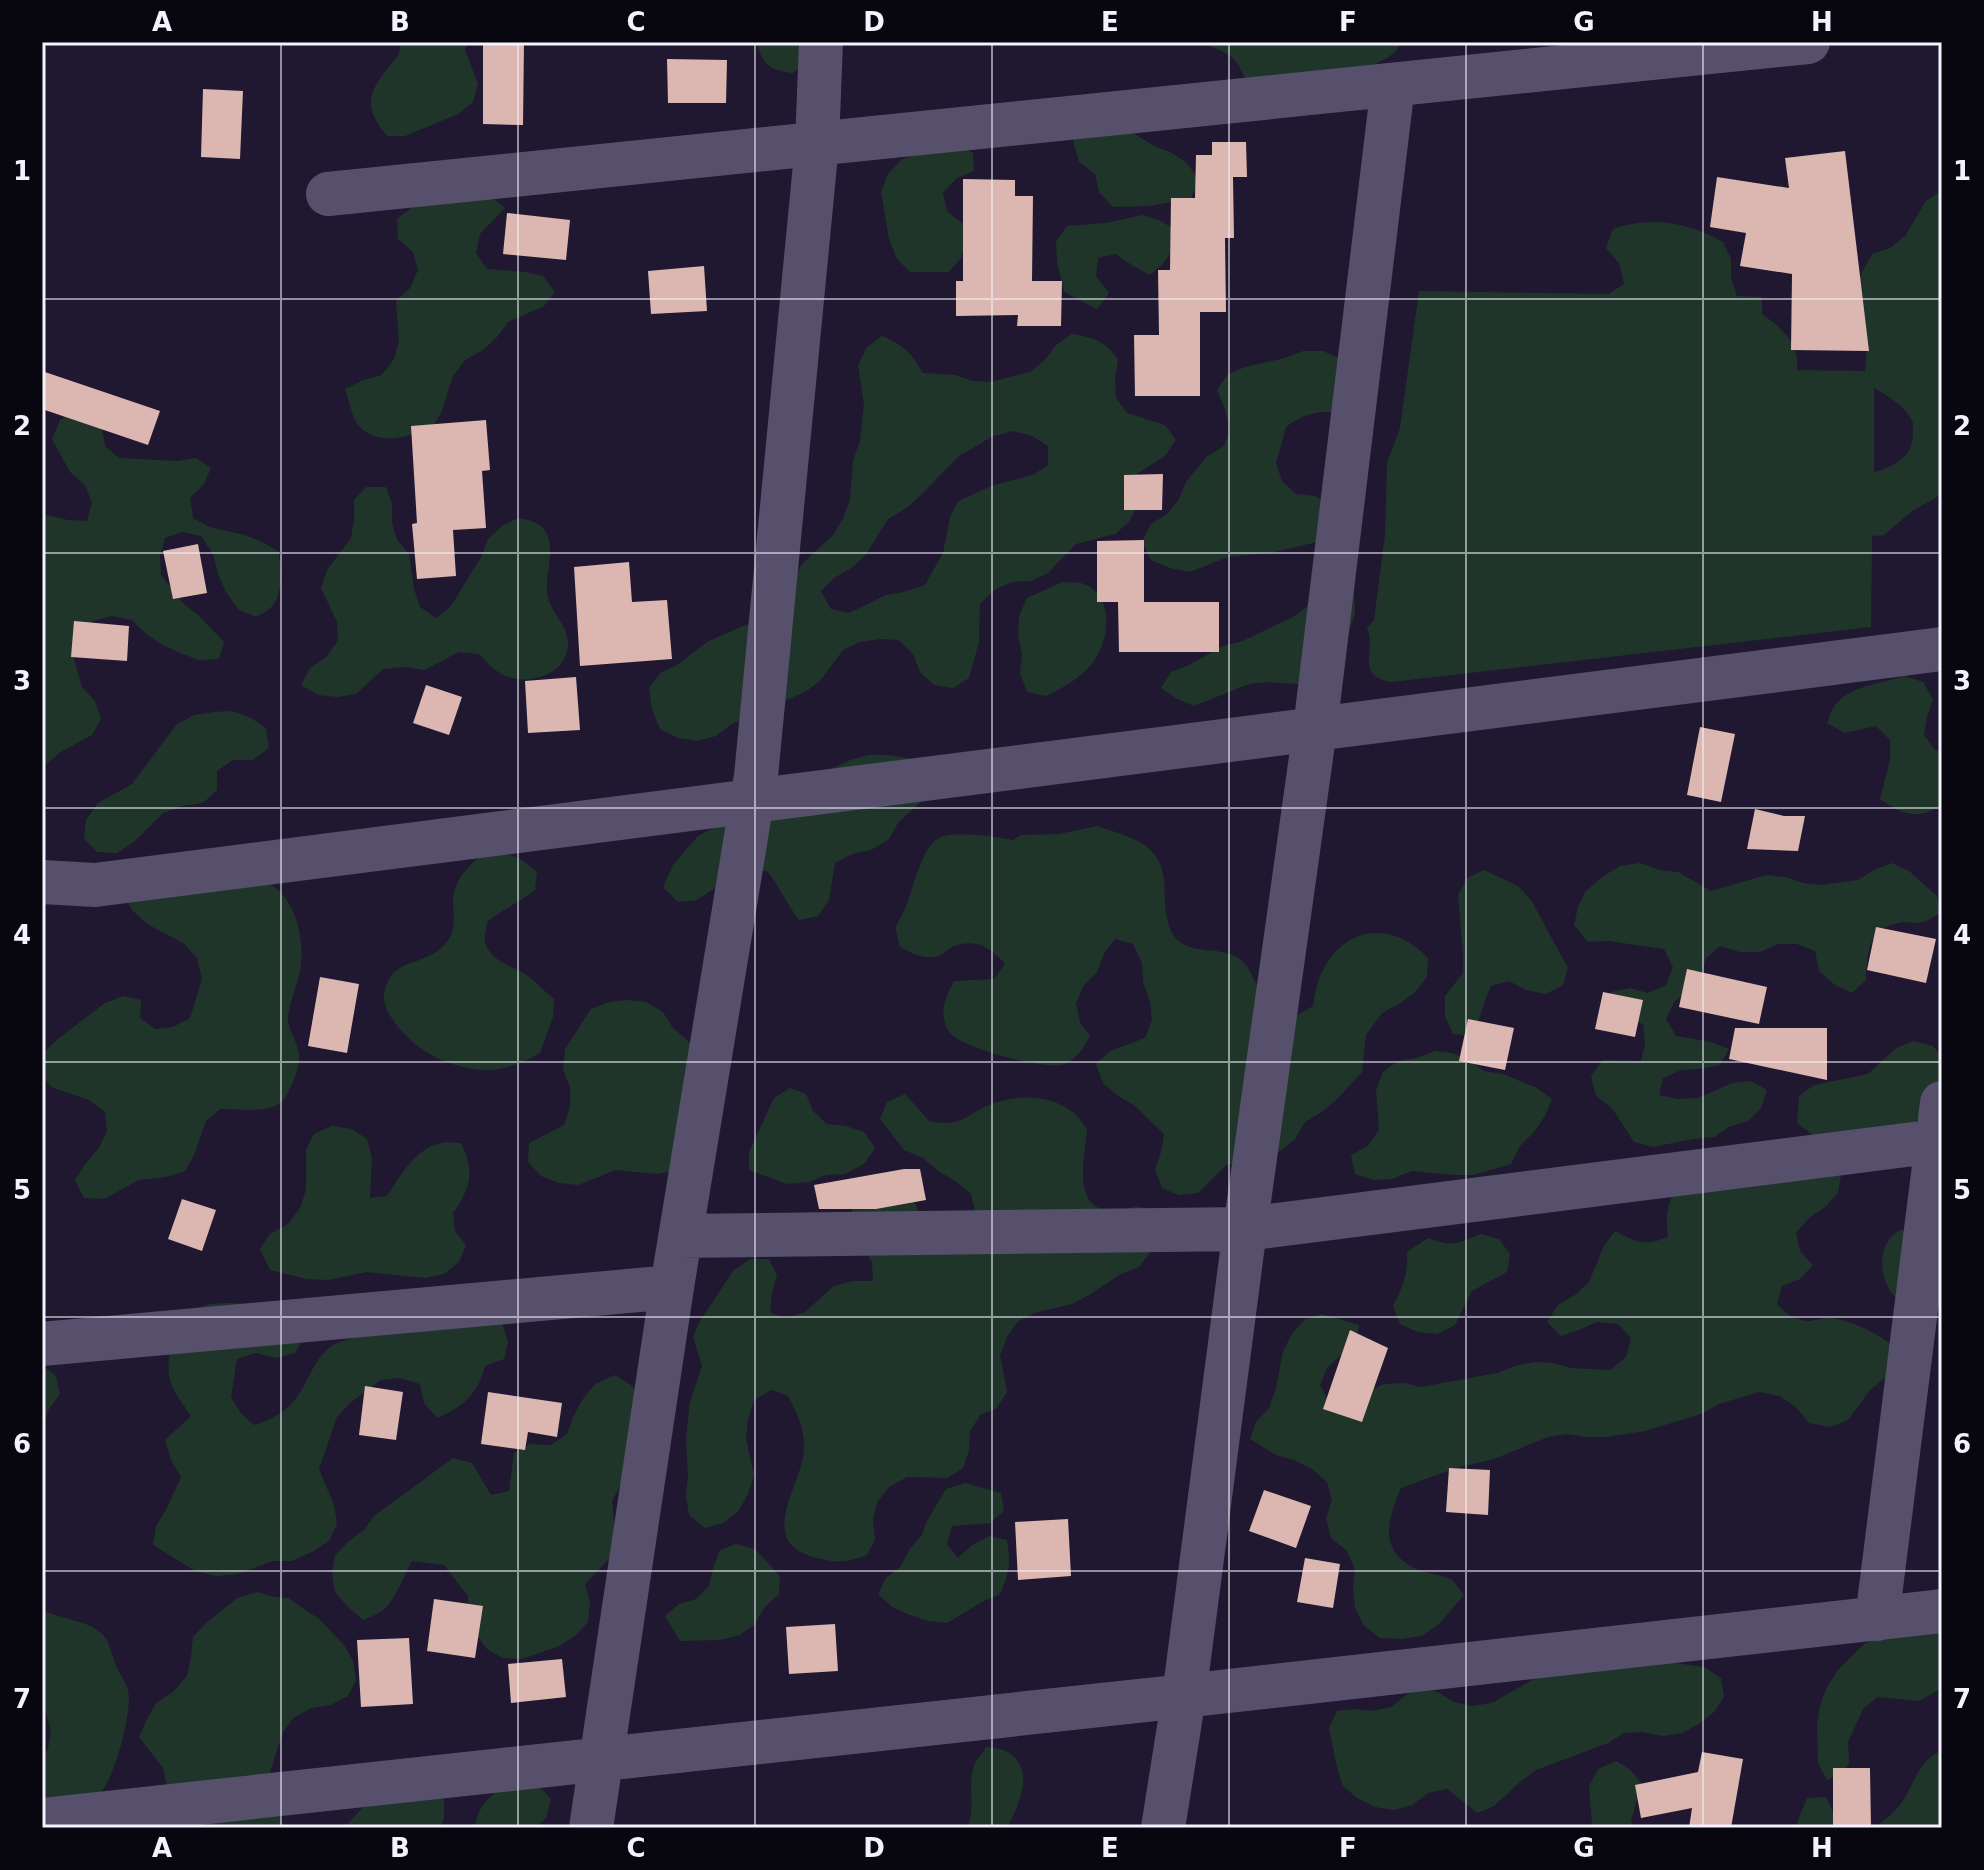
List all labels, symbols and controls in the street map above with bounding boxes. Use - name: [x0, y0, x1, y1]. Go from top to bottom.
- text: A: [152, 7, 172, 37]
- text: B: [390, 7, 410, 37]
- text: C: [626, 7, 646, 37]
- text: D: [863, 7, 885, 37]
- text: E: [1101, 7, 1119, 37]
- text: F: [1339, 7, 1357, 37]
- text: G: [1573, 7, 1595, 37]
- text: H: [1811, 7, 1833, 37]
- text: 1: [13, 156, 31, 186]
- text: 1: [1953, 156, 1971, 186]
- text: 2: [13, 411, 31, 441]
- text: 2: [1953, 411, 1971, 441]
- text: 3: [13, 666, 31, 696]
- text: 3: [1953, 666, 1971, 696]
- text: 4: [13, 920, 31, 950]
- text: 4: [1953, 920, 1971, 950]
- text: 5: [13, 1175, 31, 1205]
- text: 5: [1953, 1175, 1971, 1205]
- text: 6: [13, 1429, 31, 1459]
- text: 6: [1953, 1429, 1971, 1459]
- text: 7: [13, 1684, 31, 1714]
- text: 7: [1953, 1684, 1971, 1714]
- text: A: [152, 1833, 172, 1863]
- text: B: [390, 1833, 410, 1863]
- text: C: [626, 1833, 646, 1863]
- text: D: [863, 1833, 885, 1863]
- text: E: [1101, 1833, 1119, 1863]
- text: F: [1339, 1833, 1357, 1863]
- text: G: [1573, 1833, 1595, 1863]
- text: H: [1811, 1833, 1833, 1863]

